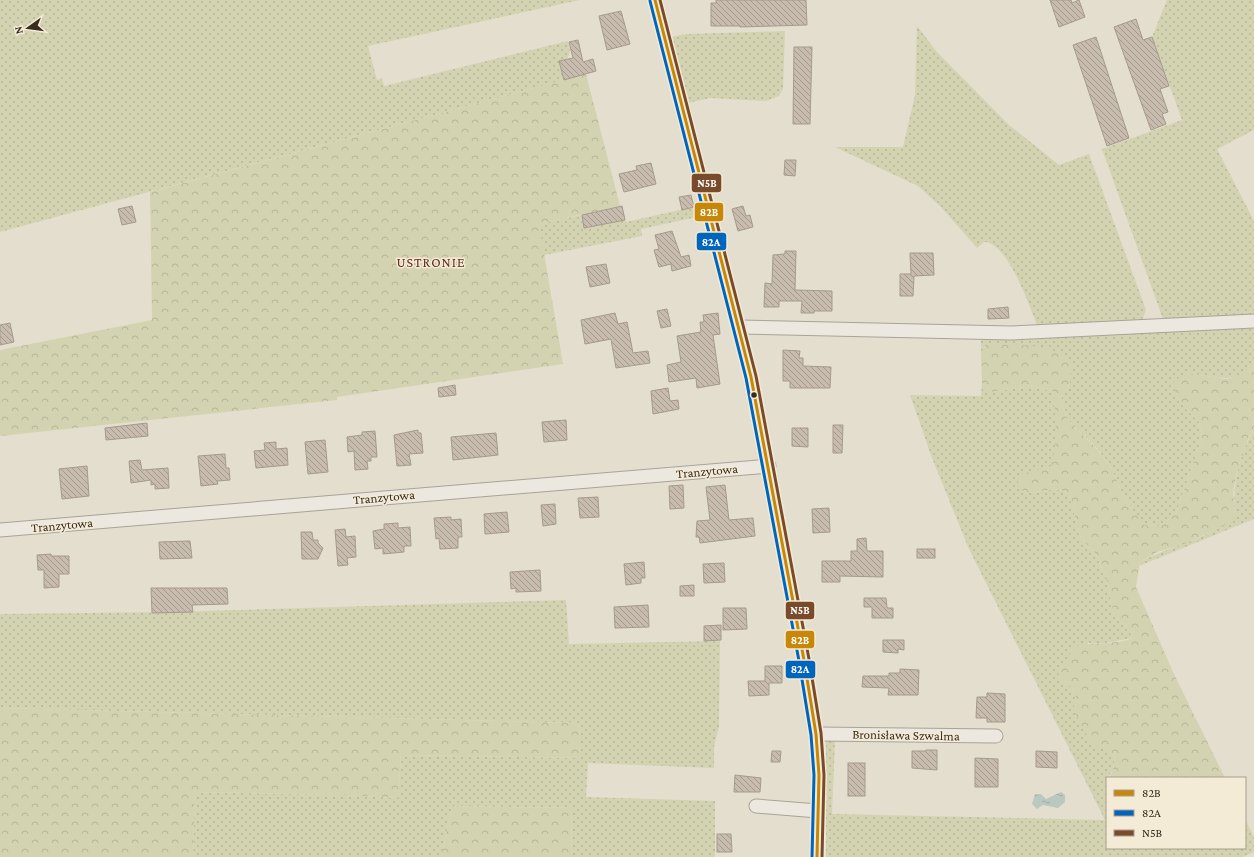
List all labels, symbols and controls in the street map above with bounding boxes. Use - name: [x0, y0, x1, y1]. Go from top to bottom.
- north arrow: [8, 8, 48, 48]
- text: N: [11, 25, 25, 36]
- line badge: N5B: [691, 173, 722, 193]
- text: N5B: [697, 177, 717, 189]
- line badge: 82B: [694, 202, 724, 222]
- text: 82B: [700, 206, 719, 218]
- line badge: 82A: [696, 232, 727, 251]
- text: 82A: [702, 236, 721, 248]
- district label: USTRONIE: [396, 254, 466, 270]
- unlabelled marker: [749, 390, 759, 400]
- street label: Tranzytowa: [675, 461, 739, 481]
- street label: Tranzytowa: [352, 487, 416, 507]
- street label: Tranzytowa: [30, 515, 94, 535]
- line badge: N5B: [785, 601, 815, 620]
- text: N5B: [790, 604, 810, 616]
- line badge: 82B: [785, 630, 815, 649]
- text: 82B: [791, 634, 810, 646]
- line badge: 82A: [785, 660, 816, 679]
- text: 82A: [791, 663, 810, 675]
- street label: Bronisława Szwalma: [852, 727, 960, 743]
- legend: [1106, 777, 1246, 849]
- text: 82B: [1142, 786, 1161, 800]
- text: 82A: [1142, 806, 1161, 820]
- text: N5B: [1142, 826, 1163, 840]

